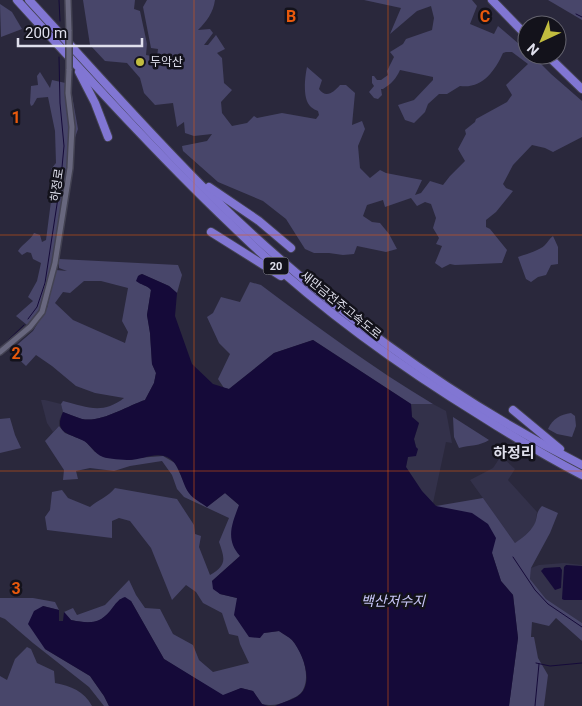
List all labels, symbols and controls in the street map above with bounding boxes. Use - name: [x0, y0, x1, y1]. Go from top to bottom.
- text: B: [286, 7, 296, 26]
- text: C: [480, 7, 490, 26]
- scale bar: [18, 15, 141, 47]
- north arrow: [517, 15, 567, 65]
- text: 200 m: [25, 24, 67, 42]
- text: N: [524, 40, 542, 59]
- place label: 두악산: [150, 55, 183, 69]
- marker: 두악산: [134, 56, 146, 68]
- text: 1: [11, 108, 21, 127]
- street label: 하정로: [48, 168, 66, 202]
- road number: 20: [264, 258, 288, 274]
- street label: 새만금전주고속도로: [298, 268, 384, 342]
- text: 2: [11, 344, 21, 363]
- district label: 하정리: [493, 444, 535, 462]
- text: 3: [11, 579, 21, 598]
- water label: 백산저수지: [361, 593, 426, 609]

